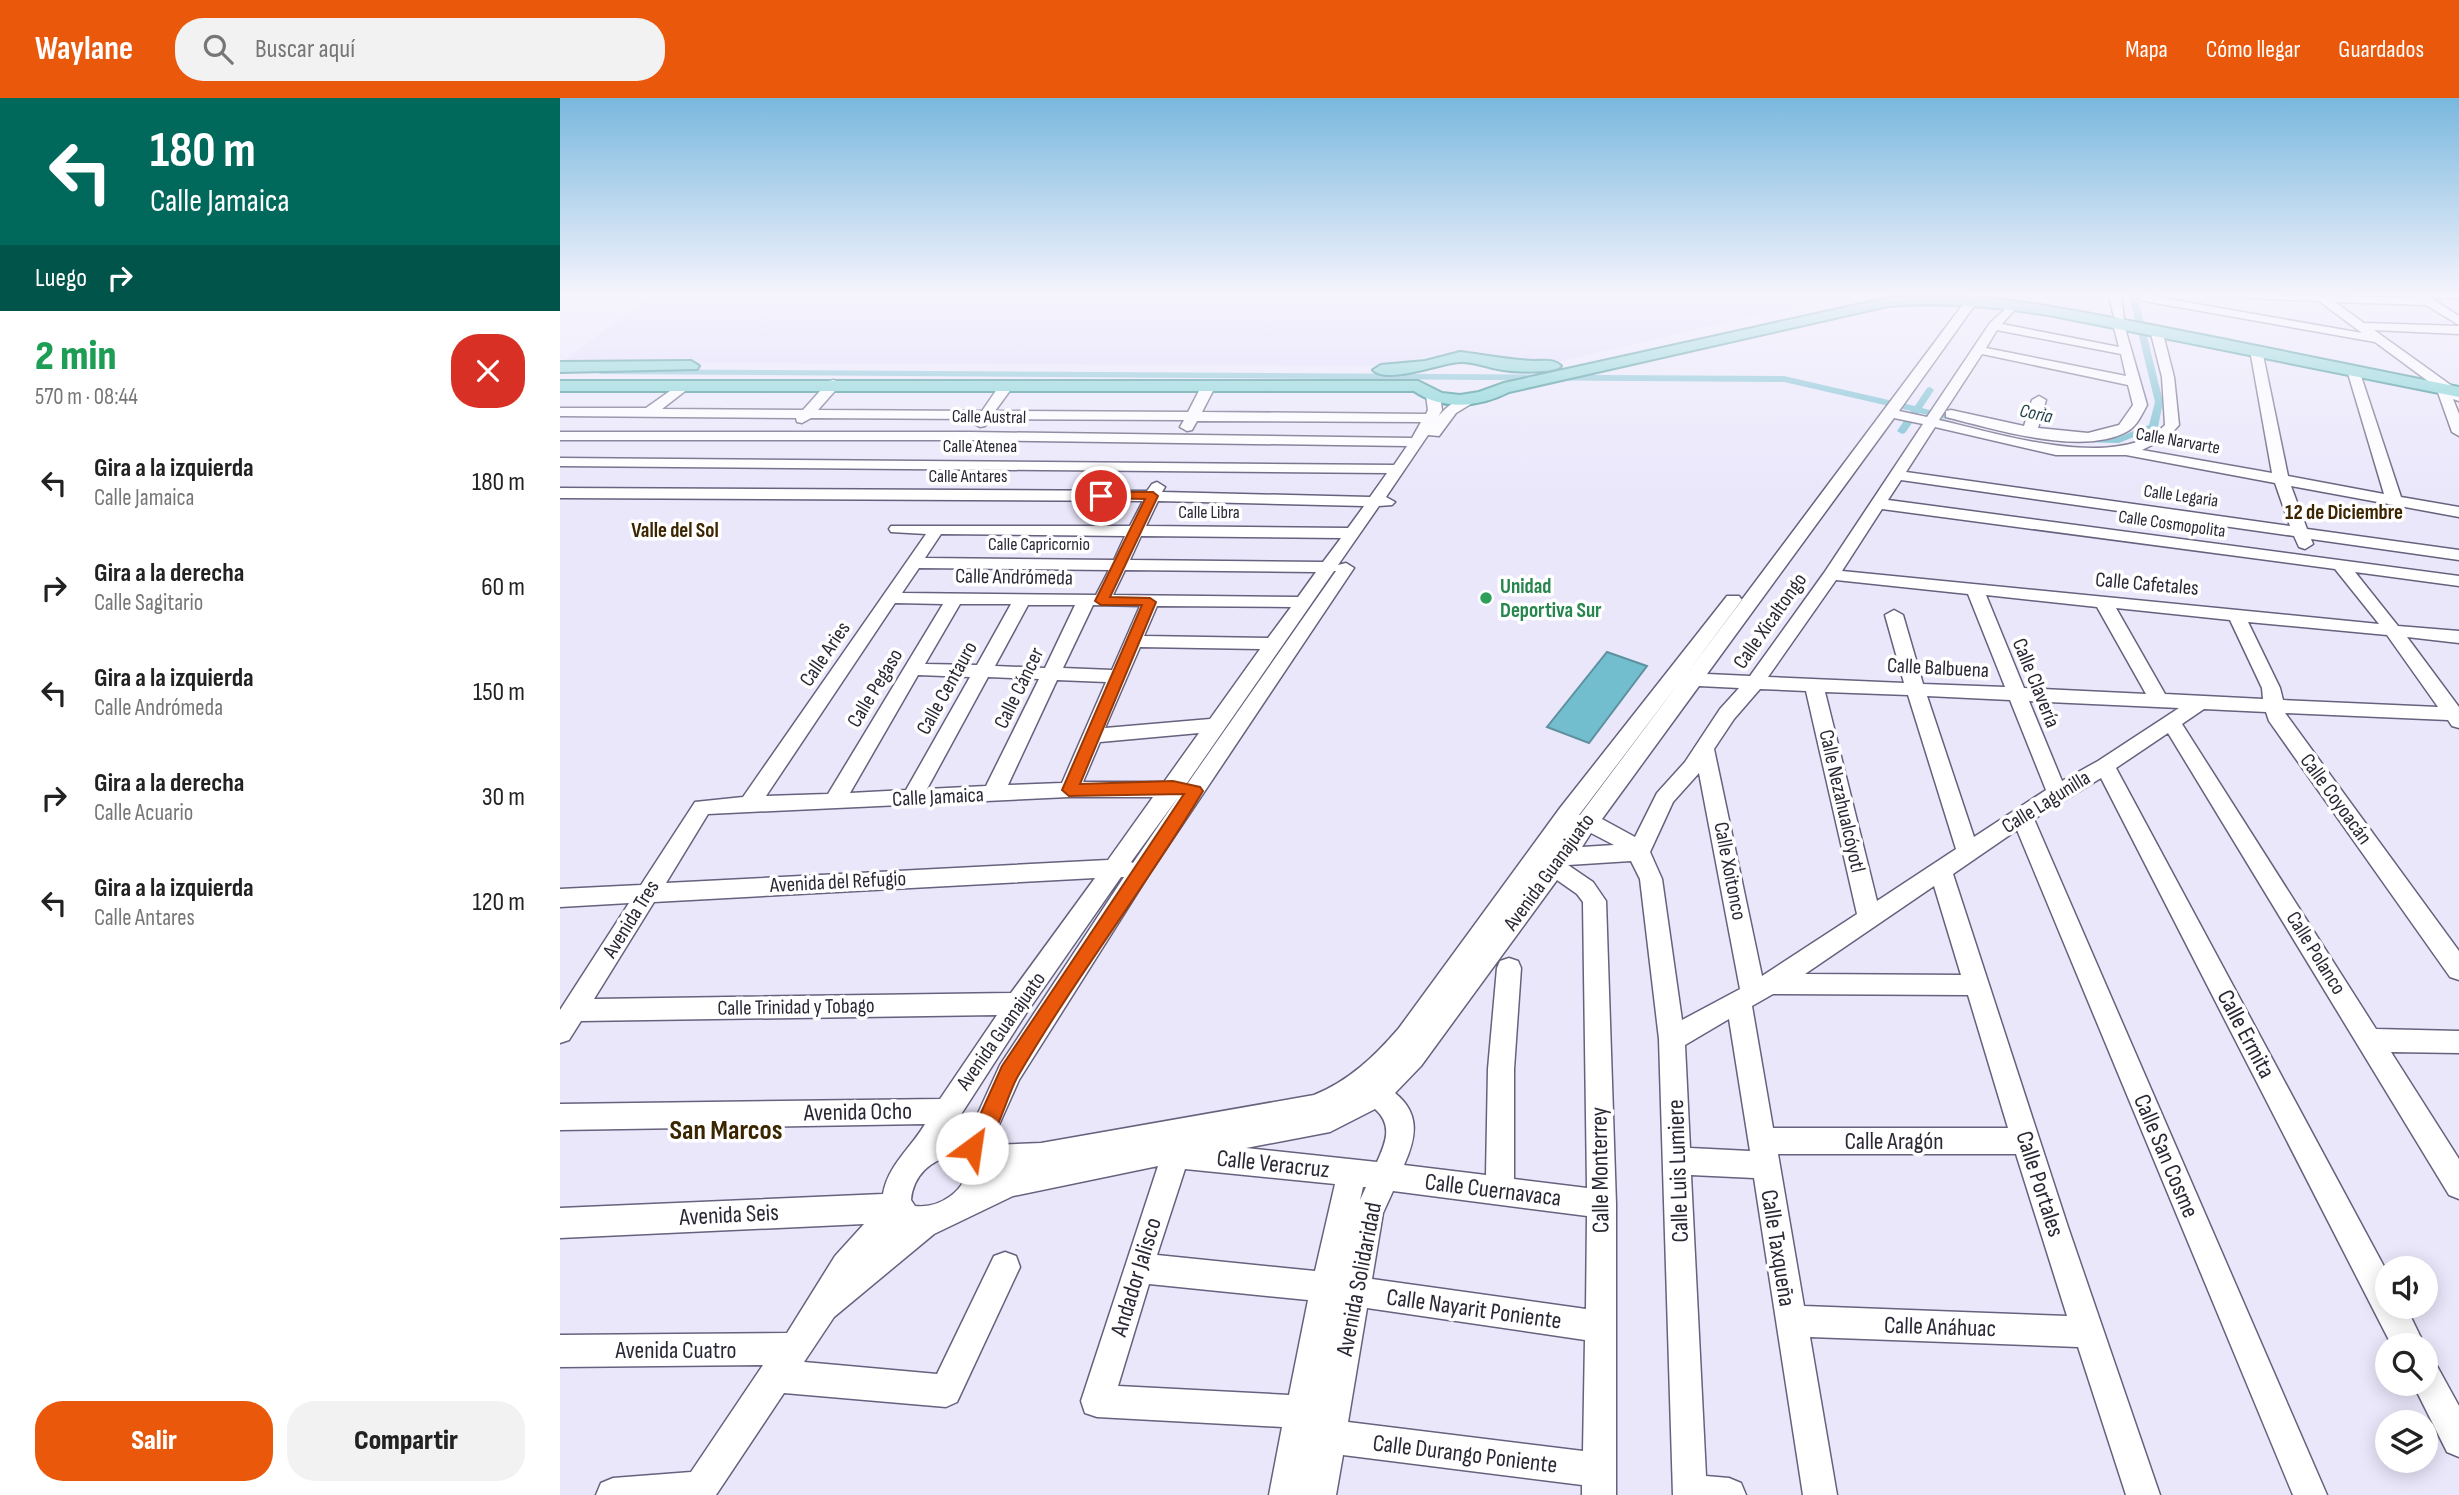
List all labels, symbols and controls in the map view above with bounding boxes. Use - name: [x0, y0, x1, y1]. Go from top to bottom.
- search box: [175, 18, 665, 81]
- text: Waylane: [35, 29, 133, 69]
- icon: search: [199, 30, 237, 68]
- text: Buscar aquí: [255, 34, 355, 65]
- text: Mapa: [2125, 35, 2168, 64]
- text: Cómo llegar: [2206, 35, 2300, 64]
- text: Guardados: [2338, 35, 2424, 64]
- text: 180 m: [150, 122, 256, 181]
- icon: left: [35, 126, 126, 217]
- text: Calle Jamaica: [150, 182, 290, 221]
- icon: right: [101, 259, 139, 297]
- text: Luego: [35, 263, 87, 294]
- text: 2 min: [35, 331, 116, 382]
- button: close: [451, 334, 525, 408]
- text: 570 m · 08:44: [35, 383, 138, 411]
- water label: Coria: [2017, 399, 2055, 429]
- street label: Calle Austral: [952, 406, 1026, 428]
- street label: Calle Narvarte: [2134, 423, 2222, 459]
- street label: Calle Atenea: [943, 436, 1017, 457]
- text: Gira a la izquierda: [94, 453, 254, 484]
- icon: left: [35, 464, 73, 502]
- street label: Calle Antares: [929, 466, 1007, 487]
- pin: [1071, 466, 1131, 526]
- text: 180 m: [472, 467, 525, 498]
- icon: arrive: [1082, 477, 1120, 515]
- street label: Calle Legaria: [2142, 480, 2220, 512]
- text: Calle Jamaica: [94, 484, 194, 512]
- district label: 12 de Diciembre: [2285, 500, 2403, 525]
- street label: Calle Libra: [1178, 502, 1240, 523]
- street label: Calle Cosmopolita: [2117, 506, 2227, 542]
- district label: Valle del Sol: [631, 518, 719, 543]
- street label: Calle Capricornio: [988, 534, 1090, 555]
- text: Gira a la derecha: [94, 558, 244, 589]
- street label: Calle Andrómeda: [955, 563, 1073, 591]
- street label: Calle Cafetales: [2094, 567, 2200, 601]
- street label: Calle Xicaltongo: [1728, 568, 1812, 674]
- icon: right: [35, 569, 73, 607]
- text: 60 m: [481, 572, 525, 603]
- place label: Unidad Deportiva Sur: [1500, 574, 1602, 623]
- text: Calle Sagitario: [94, 589, 203, 617]
- marker: Unidad Deportiva Sur: [1478, 590, 1494, 606]
- street label: Calle Aries: [794, 617, 856, 691]
- street label: Calle Clavería: [2007, 635, 2065, 731]
- street label: Calle Centauro: [911, 637, 983, 739]
- street label: Calle Cáncer: [989, 643, 1049, 733]
- street label: Calle Pegaso: [842, 644, 908, 732]
- street label: Calle Balbuena: [1886, 653, 1990, 683]
- text: Gira a la izquierda: [94, 663, 254, 694]
- icon: left: [35, 674, 73, 712]
- text: 150 m: [473, 677, 525, 708]
- text: Calle Andrómeda: [94, 694, 223, 722]
- street label: Calle Nezahualcóyotl: [1813, 727, 1871, 875]
- street label: Calle Coyoacán: [2295, 749, 2377, 849]
- street label: Calle Lagunilla: [1997, 765, 2095, 839]
- text: Gira a la derecha: [94, 768, 244, 799]
- icon: right: [35, 779, 73, 817]
- text: 30 m: [482, 782, 525, 813]
- street label: Calle Jamaica: [892, 782, 984, 812]
- text: Calle Acuario: [94, 799, 193, 827]
- street label: Avenida Guanajuato: [1498, 809, 1600, 936]
- street label: Calle Xoitonco: [1708, 820, 1752, 922]
- street label: Avenida del Refugio: [768, 866, 907, 898]
- text: Gira a la izquierda: [94, 873, 254, 904]
- street label: Avenida Tres: [597, 876, 665, 963]
- icon: left: [35, 884, 73, 922]
- text: 120 m: [472, 887, 525, 918]
- text: Calle Antares: [94, 904, 195, 932]
- street label: Calle Polanco: [2281, 907, 2351, 999]
- street label: Avenida Guanajuato: [951, 967, 1051, 1096]
- street label: Calle Ermita: [2211, 985, 2281, 1083]
- street label: Calle Trinidad y Tobago: [717, 993, 875, 1021]
- street label: Calle San Cosme: [2127, 1090, 2205, 1222]
- street label: Avenida Ocho: [803, 1097, 912, 1127]
- street label: Calle Luis Lumiere: [1661, 1099, 1695, 1243]
- street label: Calle Monterrey: [1584, 1107, 1616, 1233]
- position arrow: [935, 1111, 1009, 1185]
- district label: San Marcos: [669, 1114, 783, 1147]
- street label: Calle Aragón: [1844, 1127, 1944, 1156]
- street label: Calle Portales: [2009, 1128, 2071, 1240]
- street label: Calle Veracruz: [1215, 1144, 1331, 1184]
- street label: Calle Cuernavaca: [1423, 1167, 1563, 1213]
- street label: Calle Taxqueña: [1754, 1187, 1802, 1309]
- street label: Avenida Seis: [678, 1198, 779, 1232]
- street label: Avenida Solidaridad: [1330, 1200, 1388, 1359]
- street label: Andador Jalisco: [1104, 1214, 1168, 1341]
- map controls: [2375, 1256, 2438, 1473]
- button: sound: [2375, 1256, 2438, 1319]
- street label: Calle Nayarit Poniente: [1385, 1282, 1563, 1336]
- street label: Calle Anáhuac: [1883, 1311, 1997, 1343]
- button: search: [2375, 1333, 2438, 1396]
- street label: Avenida Cuatro: [614, 1336, 737, 1365]
- button: Salir: [35, 1401, 273, 1481]
- button: Compartir: [287, 1401, 525, 1481]
- button: layers: [2375, 1410, 2438, 1473]
- street label: Calle Durango Poniente: [1371, 1428, 1559, 1480]

